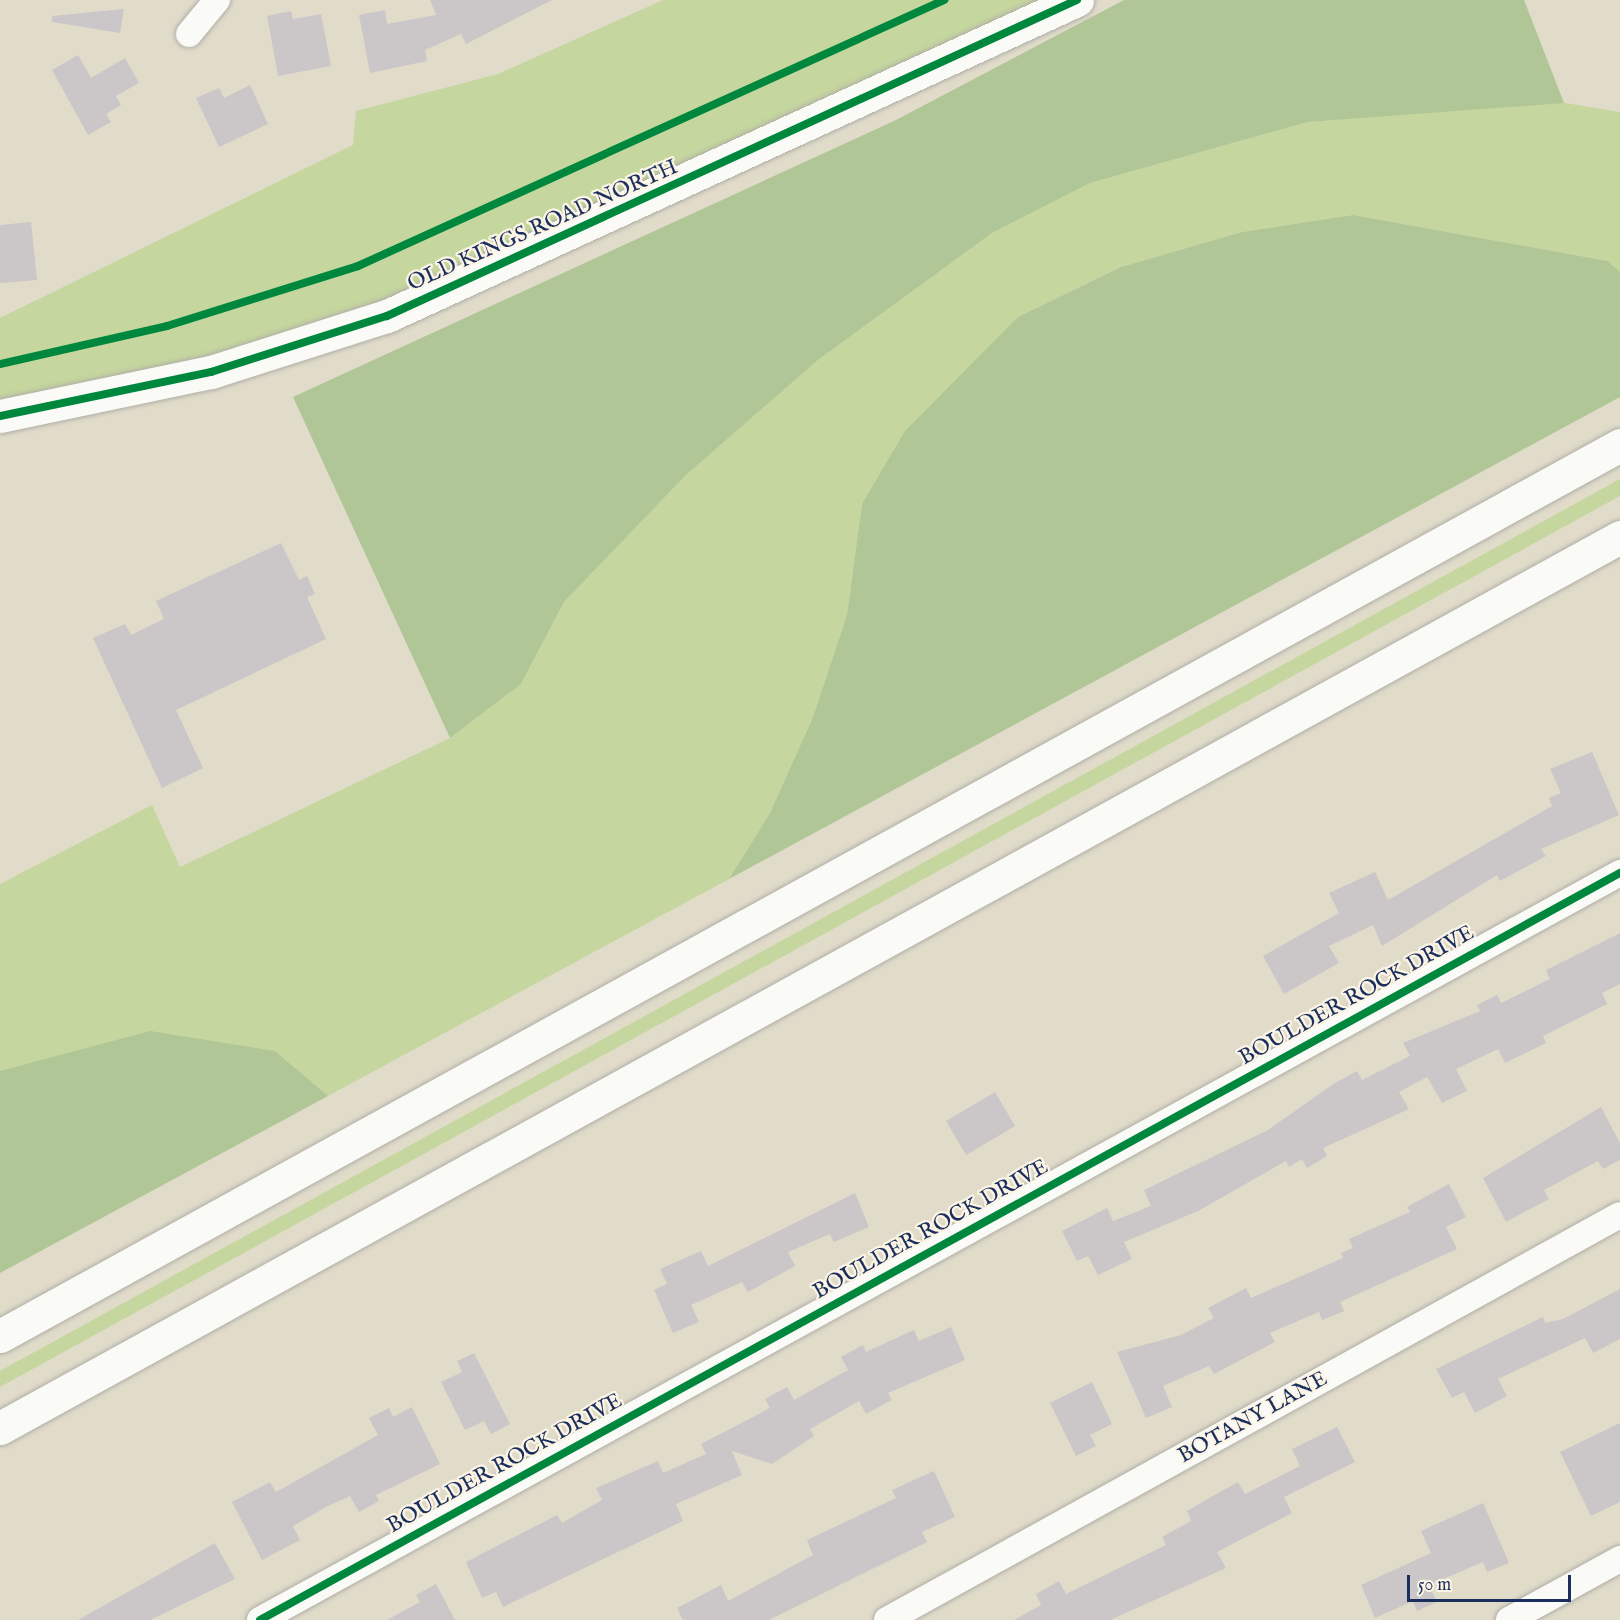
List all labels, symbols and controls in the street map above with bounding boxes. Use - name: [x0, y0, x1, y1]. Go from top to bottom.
- street label: OLD KINGS ROAD NORTH: [404, 154, 682, 298]
- street label: BOULDER ROCK DRIVE: [1235, 920, 1479, 1072]
- street label: BOULDER ROCK DRIVE: [809, 1154, 1053, 1306]
- street label: BOTANY LANE: [1174, 1366, 1332, 1470]
- street label: BOULDER ROCK DRIVE: [383, 1388, 627, 1540]
- scale bar: [1410, 1563, 1574, 1601]
- text: 50 m: [1418, 1574, 1451, 1597]

